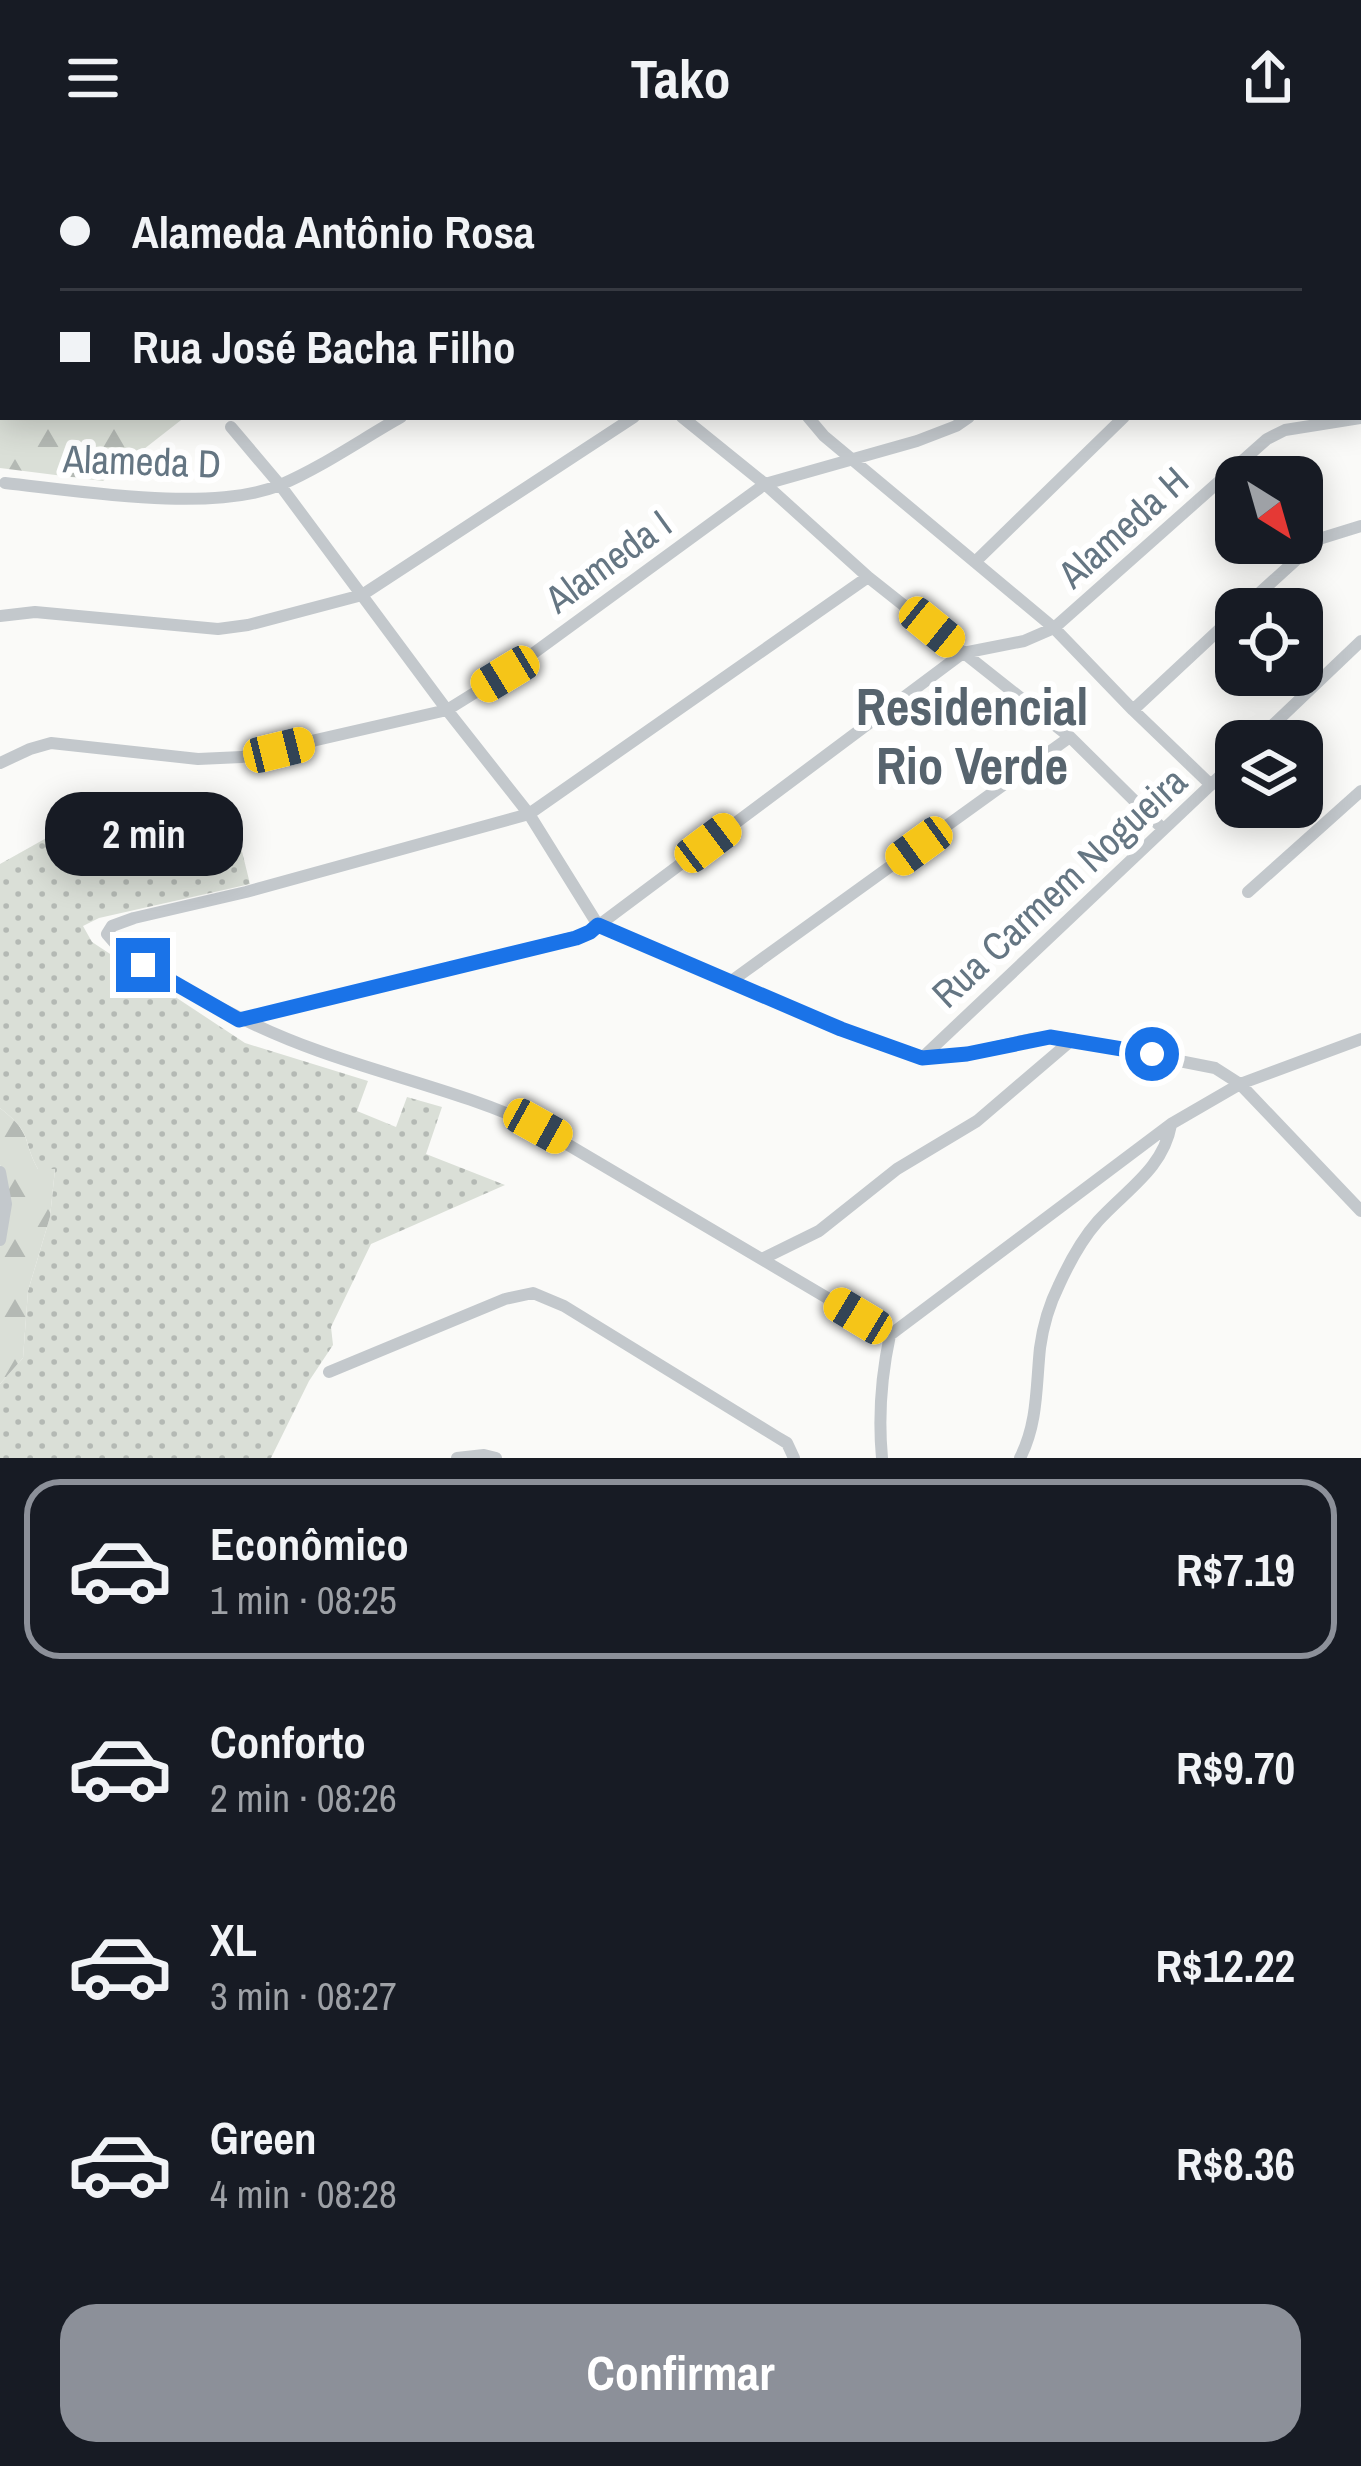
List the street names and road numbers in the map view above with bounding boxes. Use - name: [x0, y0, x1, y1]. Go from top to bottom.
- street label: Alameda D: [61, 432, 222, 490]
- street label: Alameda H: [1046, 455, 1199, 600]
- street label: Alameda I: [534, 498, 682, 625]
- street label: Rua Carmem Nogueira: [920, 755, 1198, 1019]

